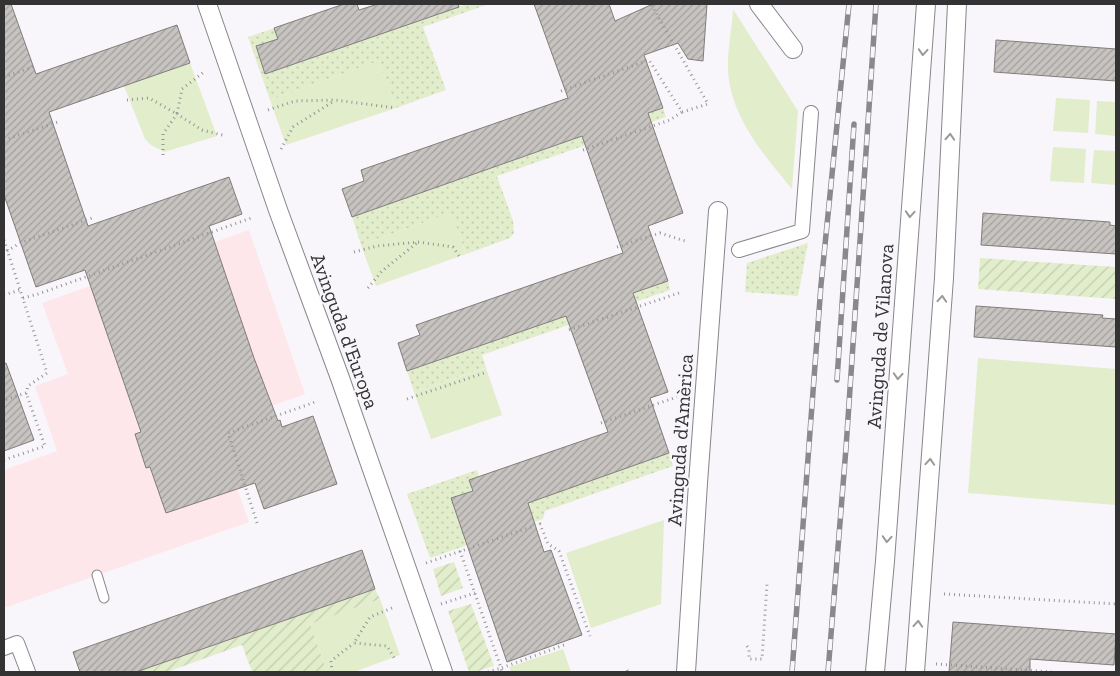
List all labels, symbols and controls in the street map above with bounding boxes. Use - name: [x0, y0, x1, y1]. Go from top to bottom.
- one-way arrow: [917, 49, 928, 57]
- one-way arrow: [944, 133, 955, 141]
- one-way arrow: [905, 211, 916, 219]
- street label: Avinguda de Vilanova: [862, 242, 898, 429]
- street label: Avinguda d'Europa: [306, 250, 384, 412]
- one-way arrow: [936, 295, 947, 303]
- street label: Avinguda d'Amèrica: [662, 353, 698, 527]
- one-way arrow: [892, 373, 903, 381]
- one-way arrow: [924, 457, 935, 465]
- one-way arrow: [881, 535, 892, 543]
- one-way arrow: [913, 619, 924, 627]

